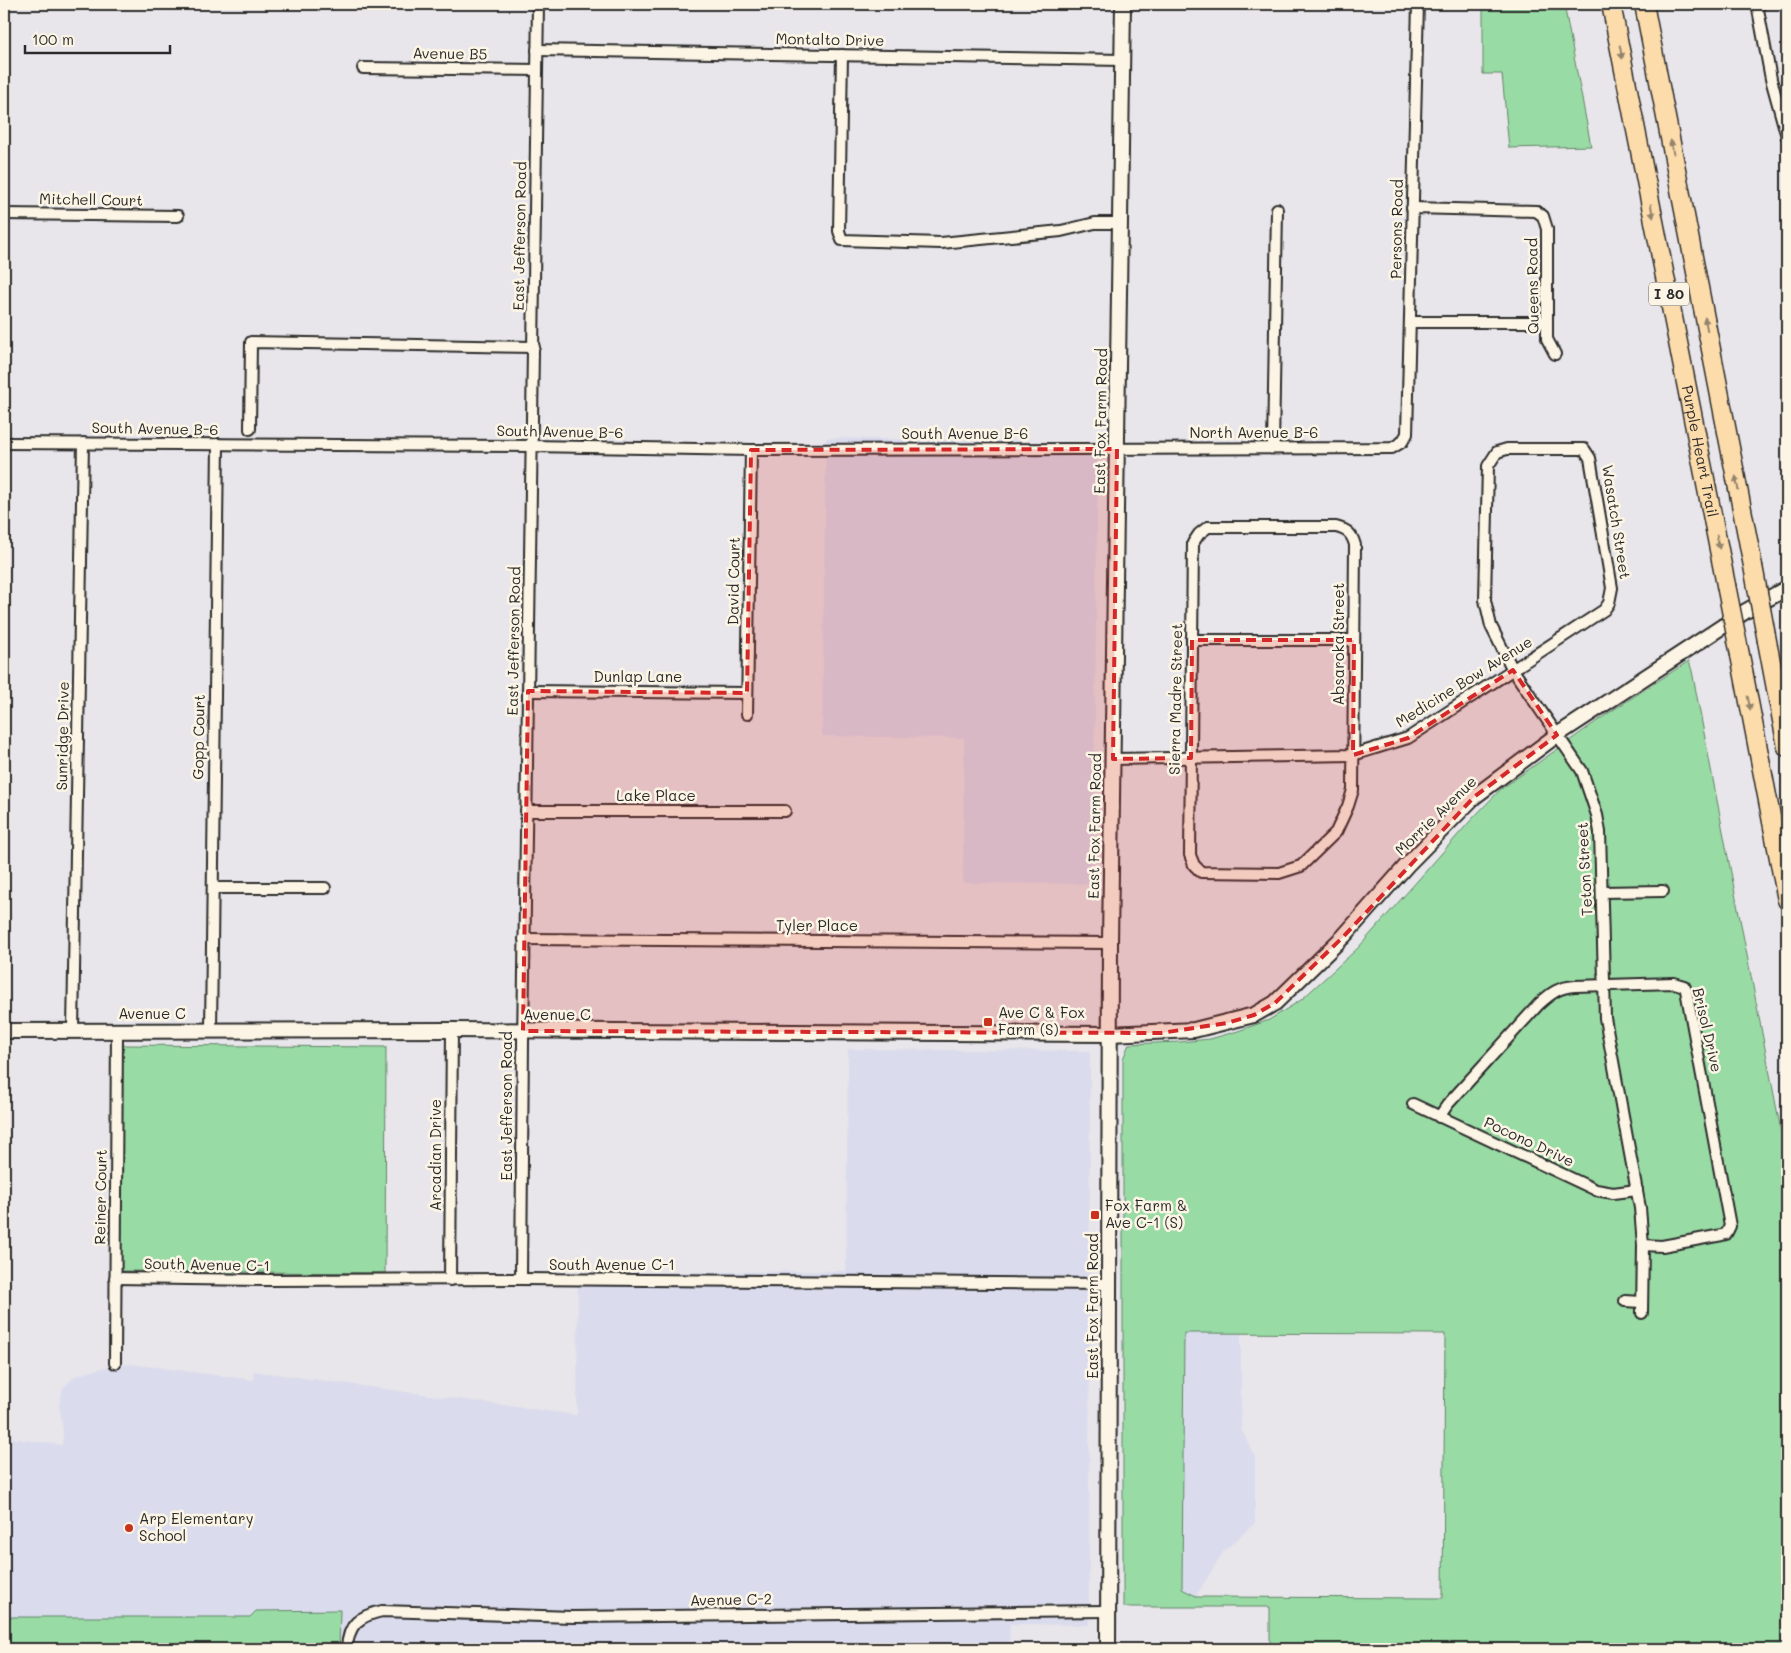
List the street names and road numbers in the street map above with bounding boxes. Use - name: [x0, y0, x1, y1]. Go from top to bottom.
- street label: Montalto Drive: [775, 28, 885, 50]
- street label: Avenue B5: [412, 42, 488, 64]
- street label: East Jefferson Road: [508, 161, 530, 311]
- street label: Persons Road: [1385, 179, 1407, 279]
- street label: Mitchell Court: [39, 188, 143, 210]
- street label: Queens Road: [1521, 238, 1543, 334]
- road number: I 80: [1649, 282, 1689, 306]
- street label: East Fox Farm Road: [1089, 348, 1111, 494]
- street label: Purple Heart Trail: [1678, 383, 1723, 519]
- street label: South Avenue B-6: [91, 417, 219, 439]
- street label: South Avenue B-6: [496, 420, 624, 442]
- street label: North Avenue B-6: [1190, 422, 1318, 442]
- street label: South Avenue B-6: [902, 423, 1028, 443]
- street label: Wasatch Street: [1598, 463, 1636, 580]
- street label: David Court: [722, 537, 744, 625]
- street label: East Jefferson Road: [502, 566, 524, 716]
- street label: Absaroka Street: [1328, 583, 1348, 705]
- street label: Sierra Madre Street: [1164, 623, 1186, 775]
- street label: Medicine Bow Avenue: [1391, 631, 1536, 731]
- street label: Dunlap Lane: [594, 666, 682, 686]
- street label: Sunridge Drive: [51, 681, 73, 791]
- street label: Gopp Court: [187, 694, 209, 780]
- street label: East Fox Farm Road: [1083, 753, 1105, 899]
- street label: Morrie Avenue: [1390, 771, 1481, 859]
- street label: Lake Place: [616, 785, 696, 805]
- street label: Teton Street: [1572, 822, 1596, 917]
- street label: Tyler Place: [776, 915, 858, 935]
- street label: Brisol Drive: [1689, 986, 1727, 1074]
- street label: Avenue C: [118, 1003, 186, 1023]
- street label: Avenue C: [523, 1004, 591, 1024]
- street label: East Jefferson Road: [496, 1031, 516, 1181]
- street label: Arcadian Drive: [425, 1099, 445, 1211]
- street label: Pocono Drive: [1481, 1111, 1578, 1171]
- street label: Reiner Court: [89, 1149, 111, 1245]
- street label: East Fox Farm Road: [1082, 1233, 1102, 1379]
- street label: South Avenue C-1: [144, 1253, 270, 1275]
- street label: South Avenue C-1: [549, 1254, 675, 1274]
- street label: Avenue C-2: [690, 1588, 772, 1610]

